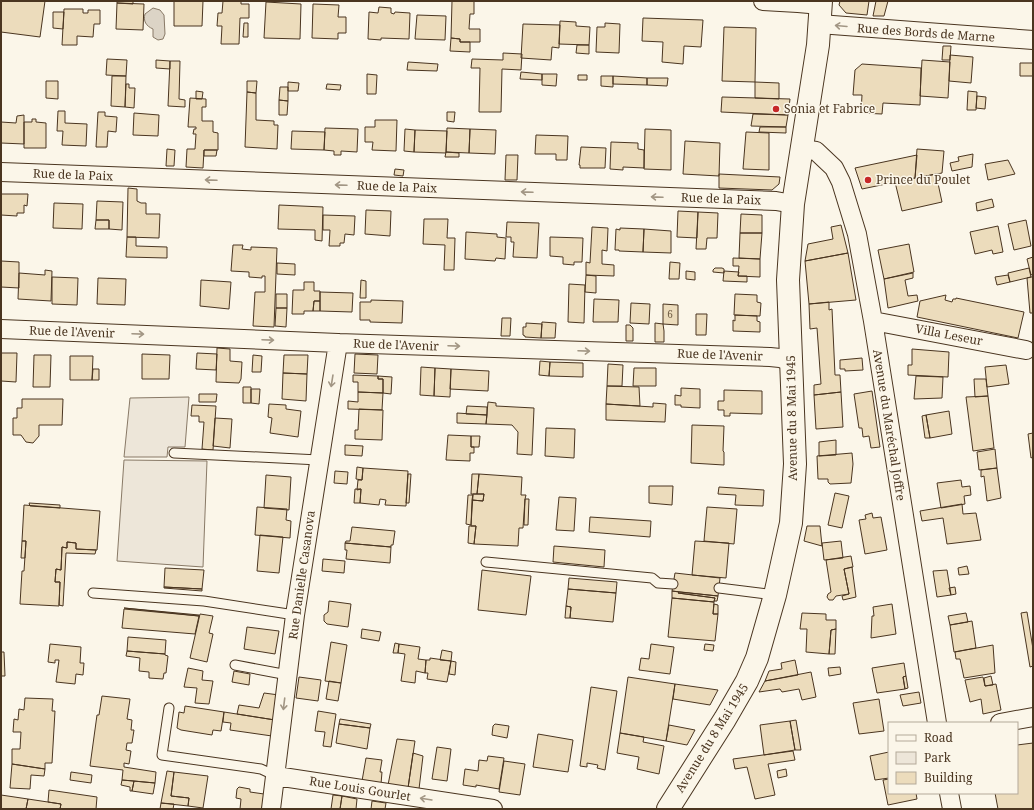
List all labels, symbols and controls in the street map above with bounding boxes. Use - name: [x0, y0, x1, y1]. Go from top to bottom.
- street label: Rue des Bords de Marne: [856, 19, 996, 46]
- one-way arrow: [834, 23, 847, 30]
- place label: Sonia et Fabrice: [784, 100, 875, 117]
- marker: Sonia et Fabrice: [771, 104, 781, 114]
- street label: Rue de la Paix: [33, 165, 114, 184]
- place label: Prince du Poulet: [876, 171, 970, 188]
- marker: Prince du Poulet: [863, 175, 873, 185]
- one-way arrow: [205, 176, 218, 184]
- street label: Rue de la Paix: [357, 177, 438, 196]
- one-way arrow: [335, 181, 348, 189]
- one-way arrow: [521, 188, 534, 196]
- street label: Rue de la Paix: [681, 189, 762, 208]
- one-way arrow: [651, 193, 664, 201]
- house number: 6: [667, 307, 673, 321]
- street label: Villa Leseur: [914, 320, 985, 349]
- street label: Rue de l'Avenir: [29, 322, 115, 342]
- one-way arrow: [131, 331, 144, 338]
- street label: Rue de l'Avenir: [353, 335, 439, 355]
- one-way arrow: [261, 336, 274, 343]
- one-way arrow: [447, 343, 460, 350]
- street label: Rue de l'Avenir: [677, 345, 763, 365]
- one-way arrow: [577, 347, 590, 355]
- street label: Avenue du Maréchal Joffre: [869, 348, 910, 502]
- street label: Avenue du 8 Mai 1945: [782, 355, 801, 481]
- one-way arrow: [328, 374, 336, 387]
- street label: Rue Danielle Casanova: [284, 509, 319, 641]
- street label: Avenue du 8 Mai 1945: [671, 680, 752, 796]
- one-way arrow: [280, 697, 288, 710]
- legend: [888, 722, 1018, 794]
- text: Road: [924, 729, 954, 746]
- text: Park: [924, 749, 952, 766]
- text: Building: [924, 769, 973, 786]
- street label: Rue Louis Gourlet: [308, 772, 412, 805]
- one-way arrow: [420, 795, 433, 803]

